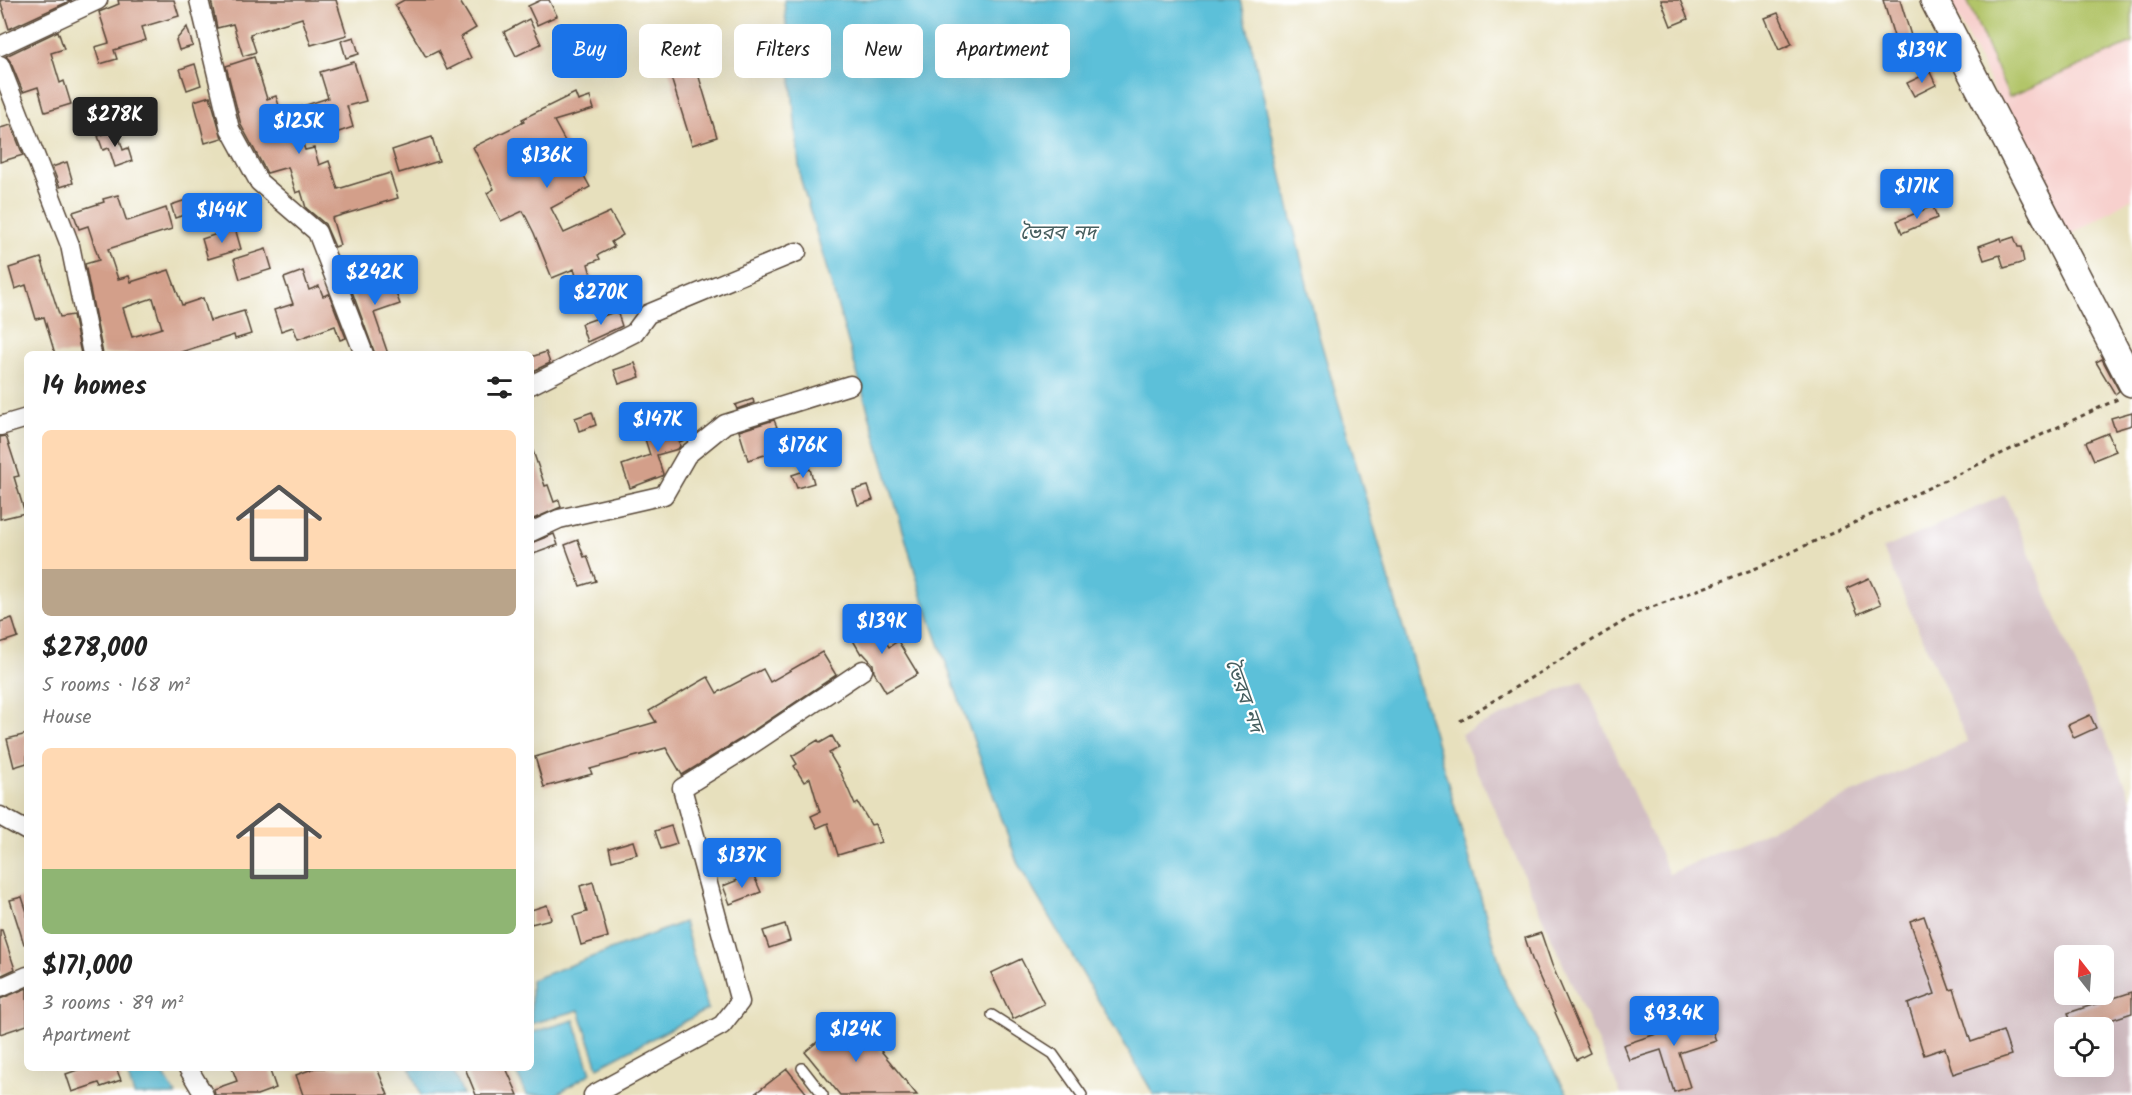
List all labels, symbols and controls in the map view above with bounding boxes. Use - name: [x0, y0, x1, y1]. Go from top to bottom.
- chip: Buy: [552, 24, 627, 78]
- chip: Rent: [639, 24, 722, 78]
- chip: Filters: [734, 24, 831, 78]
- chip: New: [843, 24, 923, 78]
- chip: Apartment: [935, 24, 1070, 78]
- pin: $139K: [1880, 33, 1964, 84]
- text: $139K: [1897, 36, 1947, 68]
- pin: $278K: [73, 97, 157, 148]
- text: $278K: [87, 100, 143, 132]
- pin: $125K: [257, 104, 341, 155]
- text: $125K: [273, 107, 325, 139]
- pin: $136K: [505, 138, 589, 189]
- text: $136K: [521, 141, 573, 173]
- pin: $171K: [1875, 169, 1959, 220]
- text: $171K: [1894, 172, 1940, 204]
- pin: $144K: [180, 193, 264, 244]
- text: $144K: [196, 196, 248, 228]
- water label: ভৈরব নদ: [1020, 218, 1100, 250]
- pin: $242K: [333, 255, 417, 306]
- text: $242K: [346, 258, 404, 290]
- pin: $270K: [559, 275, 643, 326]
- text: $270K: [573, 278, 629, 310]
- text: 14 homes: [42, 366, 147, 408]
- icon: filters: [483, 371, 516, 404]
- pin: $147K: [616, 402, 700, 453]
- text: $147K: [633, 405, 683, 437]
- pin: $176K: [761, 428, 845, 479]
- text: $176K: [778, 431, 828, 463]
- icon: home: [225, 469, 333, 577]
- pin: $139K: [840, 604, 924, 655]
- text: $139K: [857, 607, 907, 639]
- text: $278,000: [42, 628, 147, 670]
- water label: ভৈরব নদ: [1215, 655, 1272, 741]
- text: 5 rooms · 168 m²: [42, 670, 190, 702]
- text: House: [42, 702, 92, 734]
- icon: home: [225, 787, 333, 895]
- pin: $137K: [700, 838, 784, 889]
- text: $137K: [717, 841, 767, 873]
- north arrow: [2054, 945, 2114, 1005]
- map controls: [2054, 945, 2114, 1077]
- text: $171,000: [42, 946, 132, 988]
- text: 3 rooms · 89 m²: [42, 988, 183, 1020]
- pin: $93.4K: [1625, 996, 1723, 1047]
- text: $93.4K: [1644, 999, 1704, 1031]
- pin: $124K: [814, 1012, 898, 1063]
- text: $124K: [830, 1015, 882, 1047]
- button: locate: [2054, 1017, 2114, 1077]
- text: Apartment: [42, 1020, 131, 1052]

